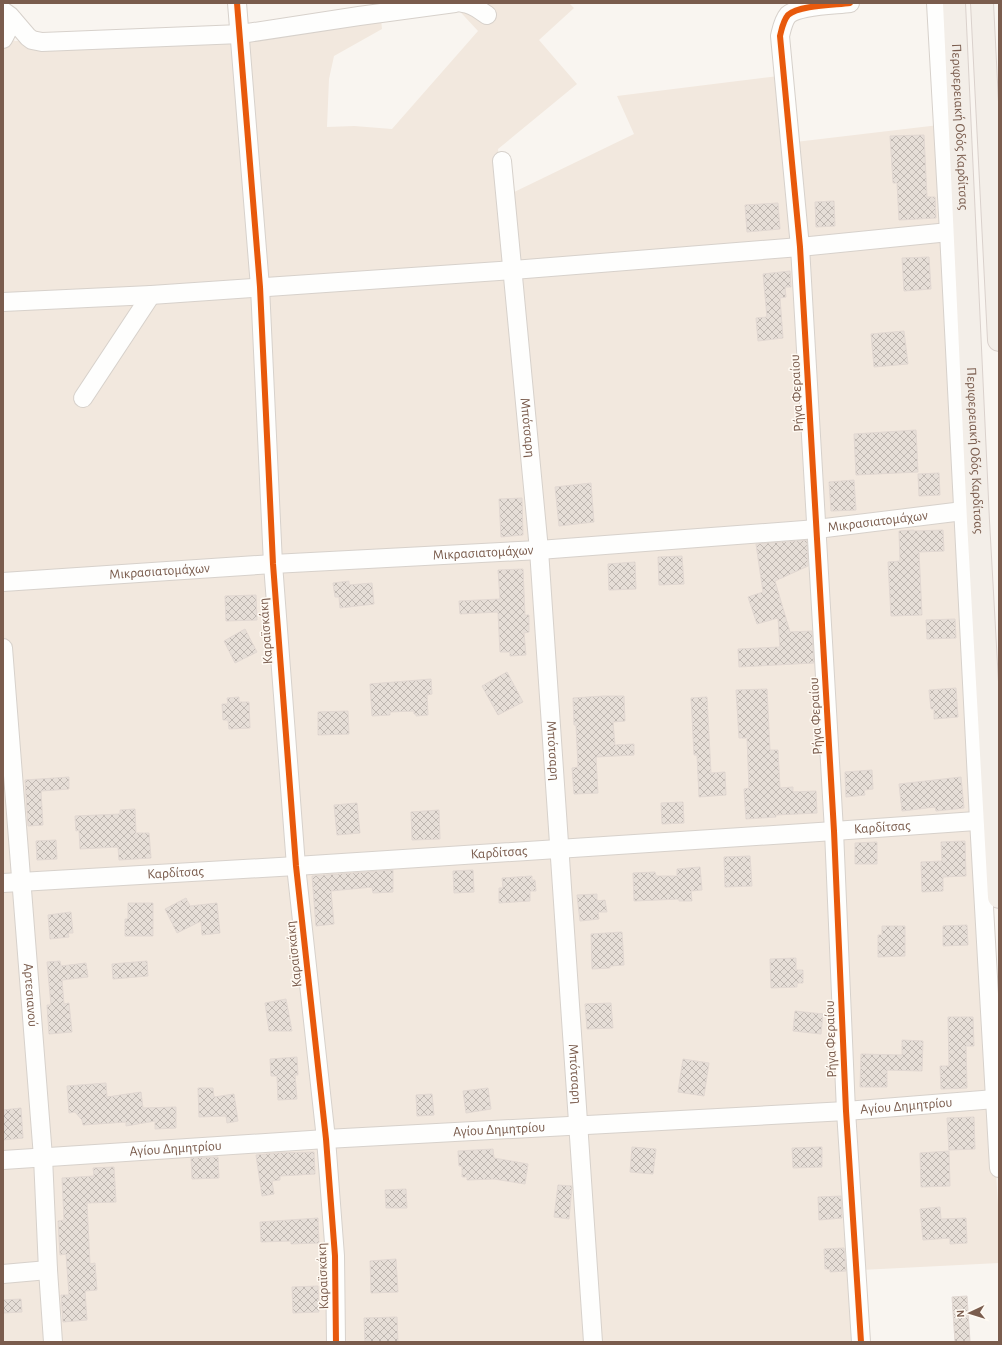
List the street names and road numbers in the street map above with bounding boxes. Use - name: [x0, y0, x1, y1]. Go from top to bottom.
- street label: Περιφερειακή Οδός Καρδίτσας: [949, 43, 971, 211]
- street label: Ρήγα Φεραίου: [788, 354, 806, 432]
- street label: Περιφερειακή Οδός Καρδίτσας: [964, 367, 986, 535]
- street label: Μπότσαρη: [518, 397, 537, 458]
- street label: Μικρασιατομάχων: [827, 508, 929, 535]
- street label: Μικρασιατομάχων: [432, 543, 534, 563]
- street label: Μικρασιατομάχων: [109, 561, 211, 582]
- street label: Καραϊσκάκη: [257, 597, 275, 665]
- street label: Ρήγα Φεραίου: [807, 677, 825, 755]
- street label: Μπότσαρη: [544, 720, 562, 781]
- street label: Καρδίτσας: [853, 819, 912, 837]
- street label: Καρδίτσας: [470, 844, 528, 862]
- street label: Καρδίτσας: [147, 864, 205, 882]
- street label: Καραϊσκάκη: [284, 920, 304, 988]
- street label: Αρτεσιανού: [21, 963, 40, 1027]
- street label: Ρήγα Φεραίου: [823, 1000, 839, 1078]
- street label: Μπότσαρη: [566, 1044, 584, 1104]
- street label: Αγίου Δημητρίου: [860, 1095, 953, 1117]
- street label: Αγίου Δημητρίου: [453, 1120, 546, 1139]
- street label: Αγίου Δημητρίου: [129, 1139, 222, 1159]
- street label: Καραϊσκάκη: [315, 1242, 331, 1310]

